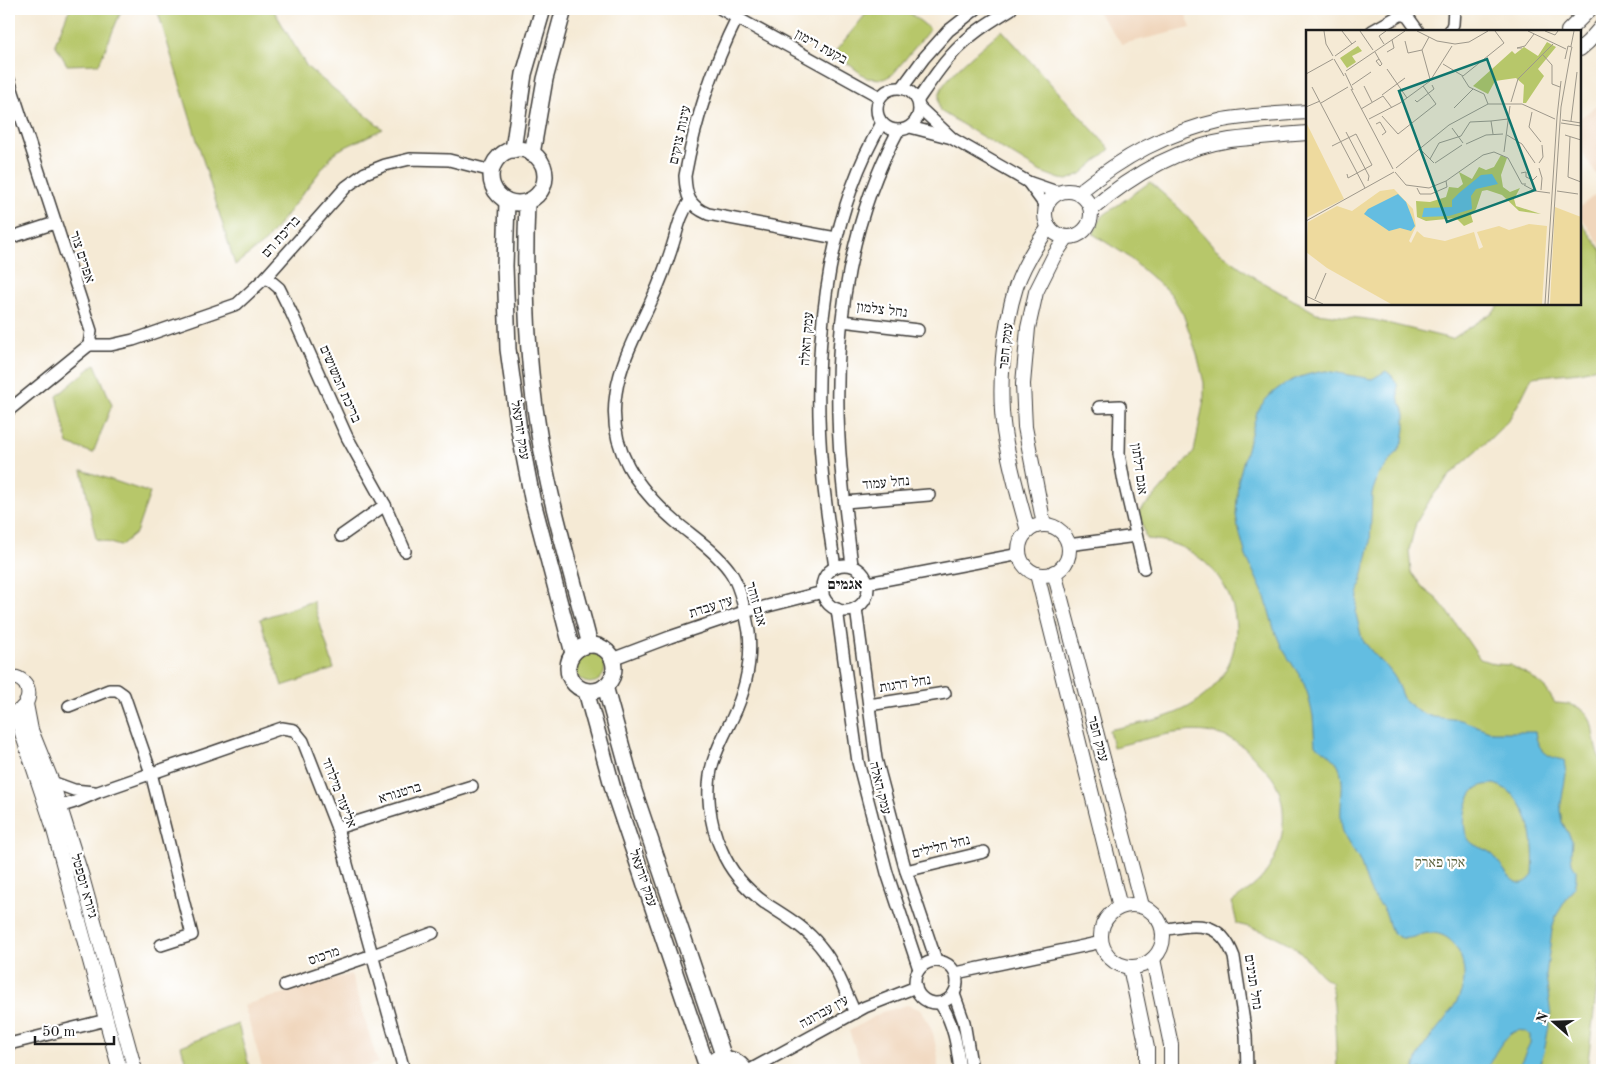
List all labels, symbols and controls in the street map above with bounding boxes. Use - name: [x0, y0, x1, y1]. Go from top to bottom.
- street label: בקעת רימון: [793, 27, 850, 67]
- inset map: [1306, 30, 1581, 305]
- street label: עינות צוקים: [666, 104, 694, 166]
- street label: בריכת רם: [259, 214, 303, 260]
- street label: אפרים צור: [67, 229, 97, 285]
- street label: נחל צלמון: [856, 299, 908, 320]
- street label: עמק האלה: [797, 311, 816, 367]
- street label: עמק חפר: [997, 322, 1015, 370]
- street label: בריכת המשושים: [317, 343, 363, 425]
- street label: עמק יזרעאל: [508, 399, 533, 461]
- street label: אגם דלתון: [1128, 442, 1151, 496]
- street label: נחל עמוד: [862, 473, 910, 492]
- district label: אגמים: [828, 578, 862, 593]
- street label: אגם זוהר: [743, 580, 769, 628]
- street label: עין עבדת: [687, 593, 735, 621]
- street label: נחל דרגות: [878, 672, 932, 695]
- street label: עמק חפר: [1085, 715, 1111, 764]
- street label: אליעזר מילרוד: [319, 756, 360, 830]
- street label: עמק האלה: [867, 760, 894, 816]
- street label: ברטנורא: [377, 780, 423, 806]
- street label: נחל חלילים: [910, 832, 972, 861]
- street label: עמק יזרעאל: [627, 847, 660, 909]
- street label: גיורא יוספטל: [68, 852, 101, 920]
- park label: אקו פארק: [1415, 856, 1465, 870]
- street label: מרכוס: [307, 944, 341, 968]
- street label: נחל תנינים: [1242, 953, 1265, 1010]
- street label: עין עברונה: [797, 993, 851, 1031]
- north arrow: [1528, 996, 1578, 1046]
- text: N: [1534, 1010, 1551, 1025]
- scale bar: [35, 1014, 114, 1046]
- text: 50 m: [42, 1025, 76, 1040]

